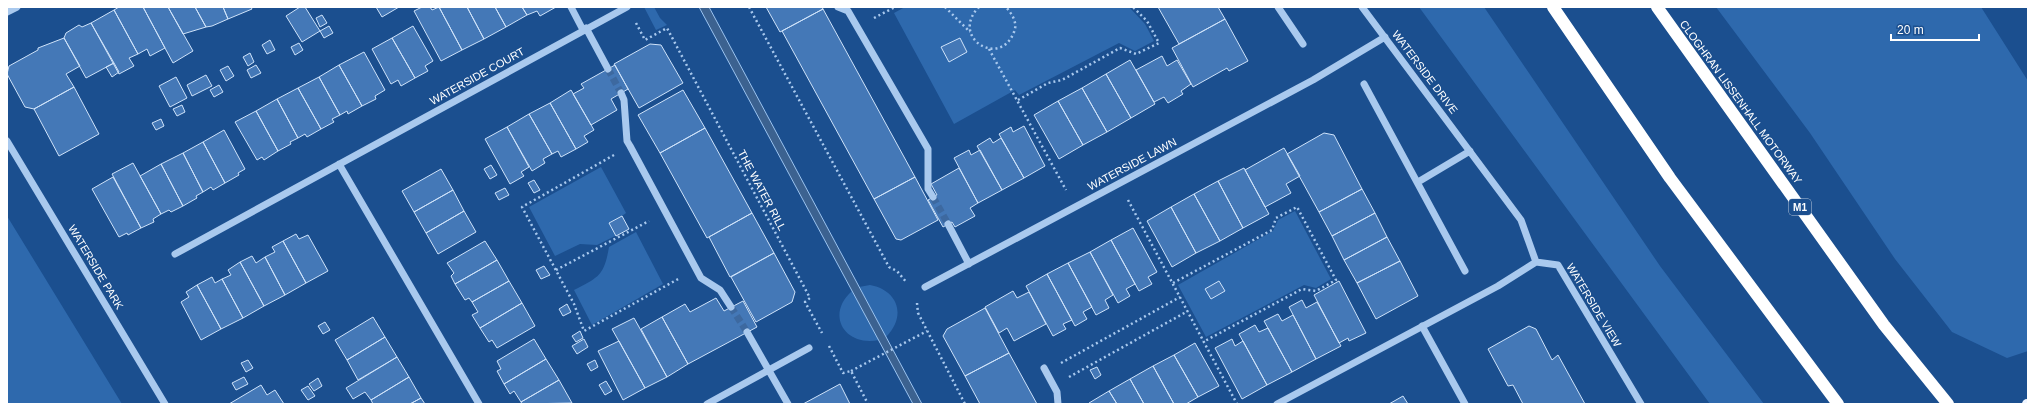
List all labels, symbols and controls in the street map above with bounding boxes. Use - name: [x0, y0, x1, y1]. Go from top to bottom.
- scale bar: [1891, 16, 1979, 42]
- street label: CLOGHRAN LISSENHALL MOTORWAY: [1678, 18, 1805, 187]
- text: 20 m: [1897, 23, 1924, 37]
- street label: WATERSIDE DRIVE: [1390, 28, 1460, 116]
- street label: WATERSIDE COURT: [428, 45, 527, 107]
- street label: WATERSIDE LAWN: [1086, 136, 1178, 192]
- street label: THE WATER RILL: [736, 148, 788, 232]
- road number: M1: [1789, 199, 1811, 215]
- street label: WATERSIDE PARK: [66, 223, 126, 312]
- street label: WATERSIDE VIEW: [1564, 261, 1624, 349]

